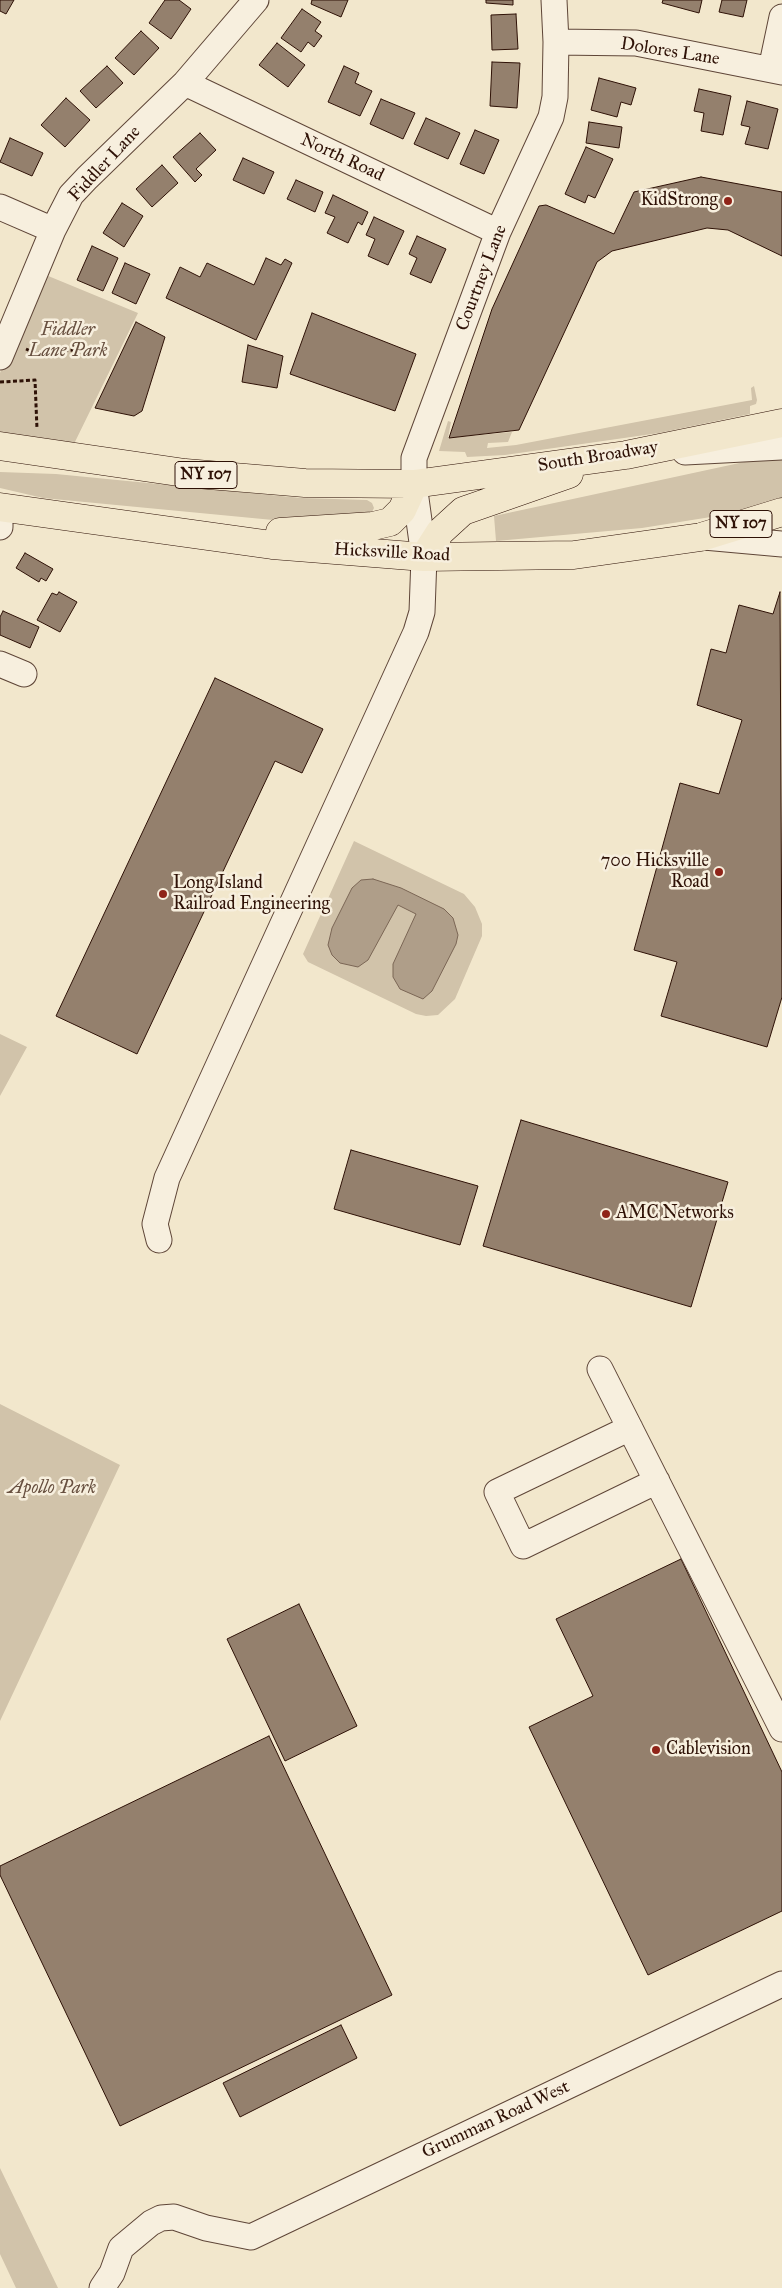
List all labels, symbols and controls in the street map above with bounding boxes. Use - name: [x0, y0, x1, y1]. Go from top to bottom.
- street label: Dolores Lane: [619, 34, 721, 70]
- street label: Fiddler Lane: [64, 122, 146, 206]
- street label: North Road: [297, 129, 387, 187]
- place label: KidStrong: [641, 190, 718, 212]
- marker: KidStrong: [722, 195, 734, 207]
- street label: Courtney Lane: [452, 222, 512, 334]
- park label: Fiddler Lane Park: [28, 320, 108, 362]
- street label: South Broadway: [536, 437, 660, 477]
- road number: NY 107: [175, 462, 237, 488]
- road number: NY 107: [710, 510, 772, 538]
- street label: Hicksville Road: [333, 539, 451, 567]
- place label: 700 Hicksville Road: [601, 851, 709, 894]
- marker: 700 Hicksville Road: [713, 866, 725, 878]
- place label: Long Island Railroad Engineering: [173, 873, 330, 916]
- marker: Long Island Railroad Engineering: [157, 888, 169, 900]
- place label: AMC Networks: [616, 1203, 734, 1225]
- marker: AMC Networks: [600, 1208, 612, 1220]
- park label: Apollo Park: [8, 1478, 96, 1500]
- place label: Cablevision: [666, 1739, 751, 1761]
- marker: Cablevision: [650, 1744, 662, 1756]
- street label: Grumman Road West: [419, 2076, 573, 2164]

